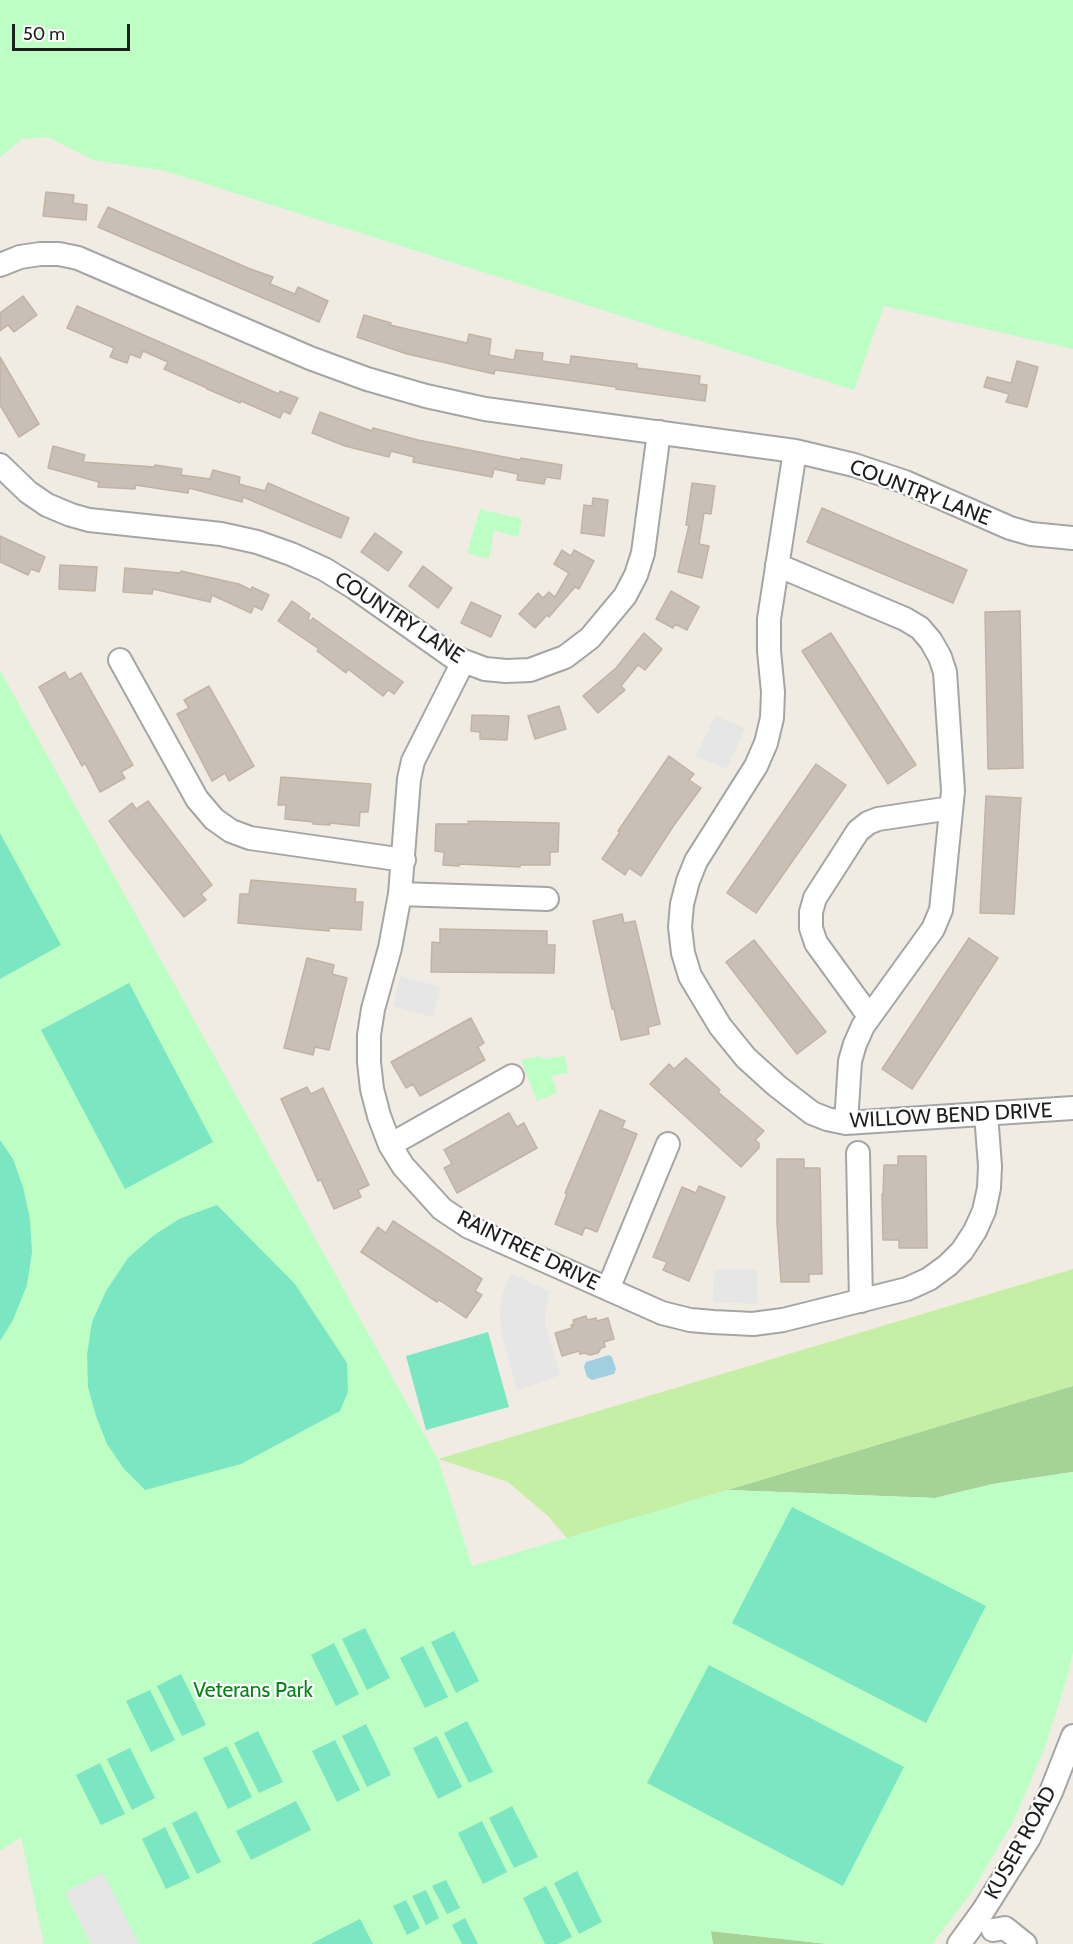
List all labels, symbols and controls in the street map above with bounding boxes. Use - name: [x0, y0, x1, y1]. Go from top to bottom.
- scale bar: [15, 12, 134, 50]
- text: 50 m: [23, 23, 65, 45]
- street label: COUNTRY LANE: [846, 455, 994, 531]
- street label: COUNTRY LANE: [330, 567, 468, 669]
- street label: WILLOW BEND DRIVE: [849, 1098, 1053, 1134]
- street label: RAINTREE DRIVE: [453, 1206, 603, 1296]
- park label: Veterans Park: [193, 1678, 313, 1704]
- street label: KUSER ROAD: [980, 1782, 1062, 1904]

